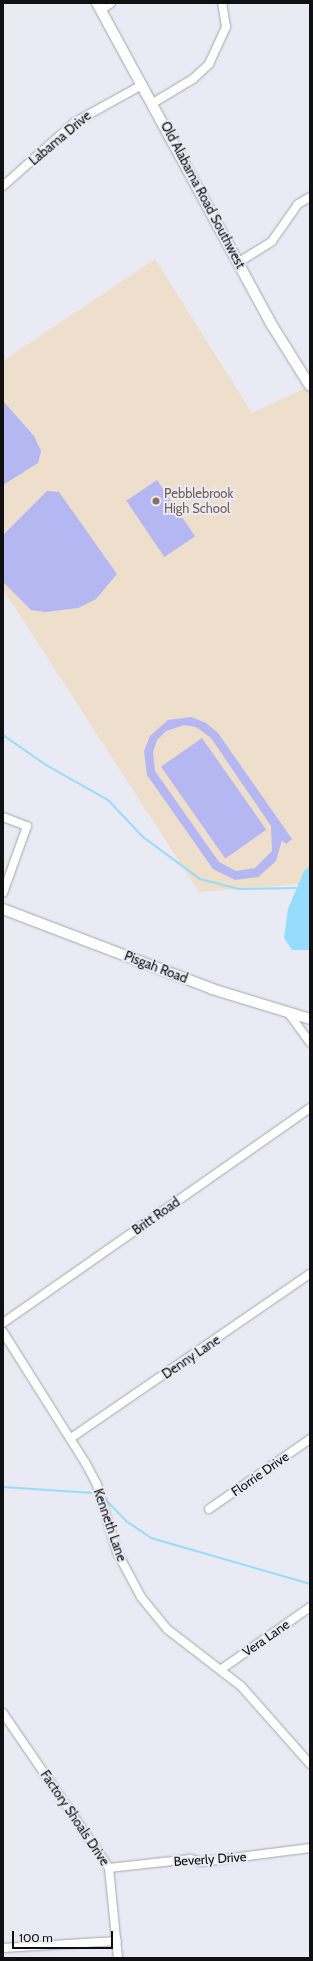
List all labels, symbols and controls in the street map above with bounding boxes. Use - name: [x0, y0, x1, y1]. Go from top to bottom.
- street label: Labama Drive: [26, 108, 94, 168]
- street label: Old Alabama Road Southwest: [158, 119, 248, 271]
- place label: Pebblebrook High School: [164, 486, 233, 517]
- marker: Pebblebrook High School: [151, 496, 161, 506]
- street label: Pisgah Road: [122, 948, 190, 986]
- street label: Britt Road: [129, 1194, 183, 1238]
- street label: Denny Lane: [159, 1332, 223, 1382]
- street label: Florrie Drive: [228, 1448, 292, 1500]
- street label: Kenneth Lane: [90, 1487, 130, 1563]
- street label: Vera Lane: [240, 1616, 292, 1660]
- street label: Factory Shoals Drive: [37, 1767, 113, 1869]
- street label: Beverly Drive: [173, 1849, 247, 1869]
- scale bar: [14, 1923, 115, 1949]
- text: 100 m: [19, 1930, 53, 1945]

